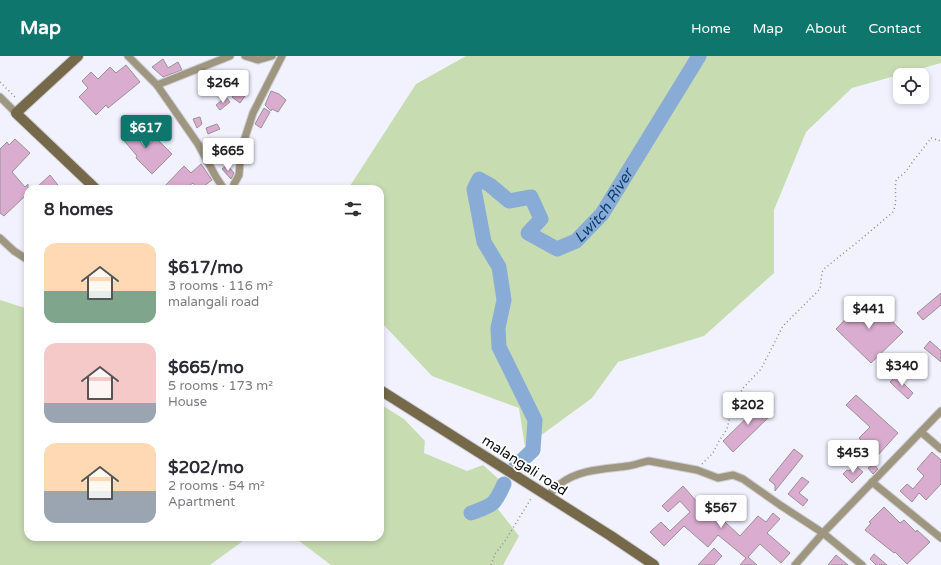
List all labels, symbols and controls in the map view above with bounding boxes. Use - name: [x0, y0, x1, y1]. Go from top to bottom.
- text: Map: [20, 17, 61, 39]
- text: Home: [691, 20, 731, 37]
- text: Map: [753, 20, 783, 37]
- text: About: [805, 20, 847, 37]
- text: Contact: [869, 20, 921, 37]
- map controls: [893, 68, 929, 104]
- button: locate: [893, 68, 929, 104]
- pin: $264: [199, 70, 247, 104]
- text: $264: [207, 75, 239, 91]
- pin: $617: [122, 115, 170, 149]
- text: $617: [130, 120, 162, 136]
- pin: $665: [204, 138, 252, 172]
- text: $665: [212, 143, 244, 159]
- water label: Lwitch River: [570, 164, 638, 246]
- icon: filters: [342, 198, 364, 220]
- text: 8 homes: [44, 199, 113, 220]
- text: $617/mo: [168, 257, 243, 278]
- icon: home: [76, 259, 124, 307]
- text: 3 rooms · 116 m²: [168, 278, 273, 294]
- text: malangali road: [168, 294, 259, 310]
- pin: $441: [845, 296, 893, 330]
- text: $441: [853, 301, 885, 317]
- pin: $340: [878, 353, 926, 387]
- text: $665/mo: [168, 357, 244, 378]
- text: $340: [886, 358, 918, 374]
- icon: home: [76, 359, 124, 407]
- text: 5 rooms · 173 m²: [168, 378, 273, 394]
- pin: $202: [724, 392, 772, 426]
- text: House: [168, 394, 207, 410]
- text: $202: [732, 397, 764, 413]
- street label: malangali road: [479, 432, 571, 499]
- pin: $453: [829, 440, 877, 474]
- text: $453: [837, 445, 869, 461]
- text: $202/mo: [168, 457, 244, 478]
- icon: home: [76, 459, 124, 507]
- text: 2 rooms · 54 m²: [168, 478, 265, 494]
- text: Apartment: [168, 494, 235, 510]
- pin: $567: [697, 495, 745, 529]
- text: $567: [705, 500, 737, 516]

